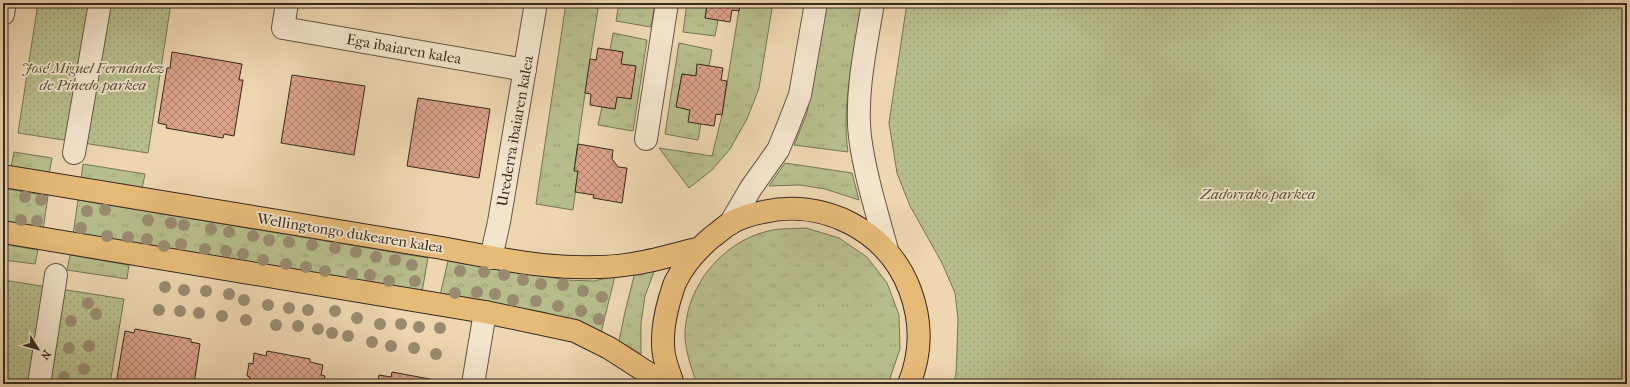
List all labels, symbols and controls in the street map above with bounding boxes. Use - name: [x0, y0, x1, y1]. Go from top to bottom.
- street label: Ega ibaiaren kalea: [345, 30, 464, 68]
- street label: Urederra ibaiaren kalea: [493, 53, 537, 208]
- park label: José Miguel Fernández de Pinedo parkea: [21, 59, 165, 94]
- park label: Zadorrako parkea: [1199, 185, 1316, 203]
- street label: Wellingtongo dukearen kalea: [255, 209, 445, 257]
- north arrow: [18, 329, 58, 369]
- text: N: [37, 347, 53, 362]

